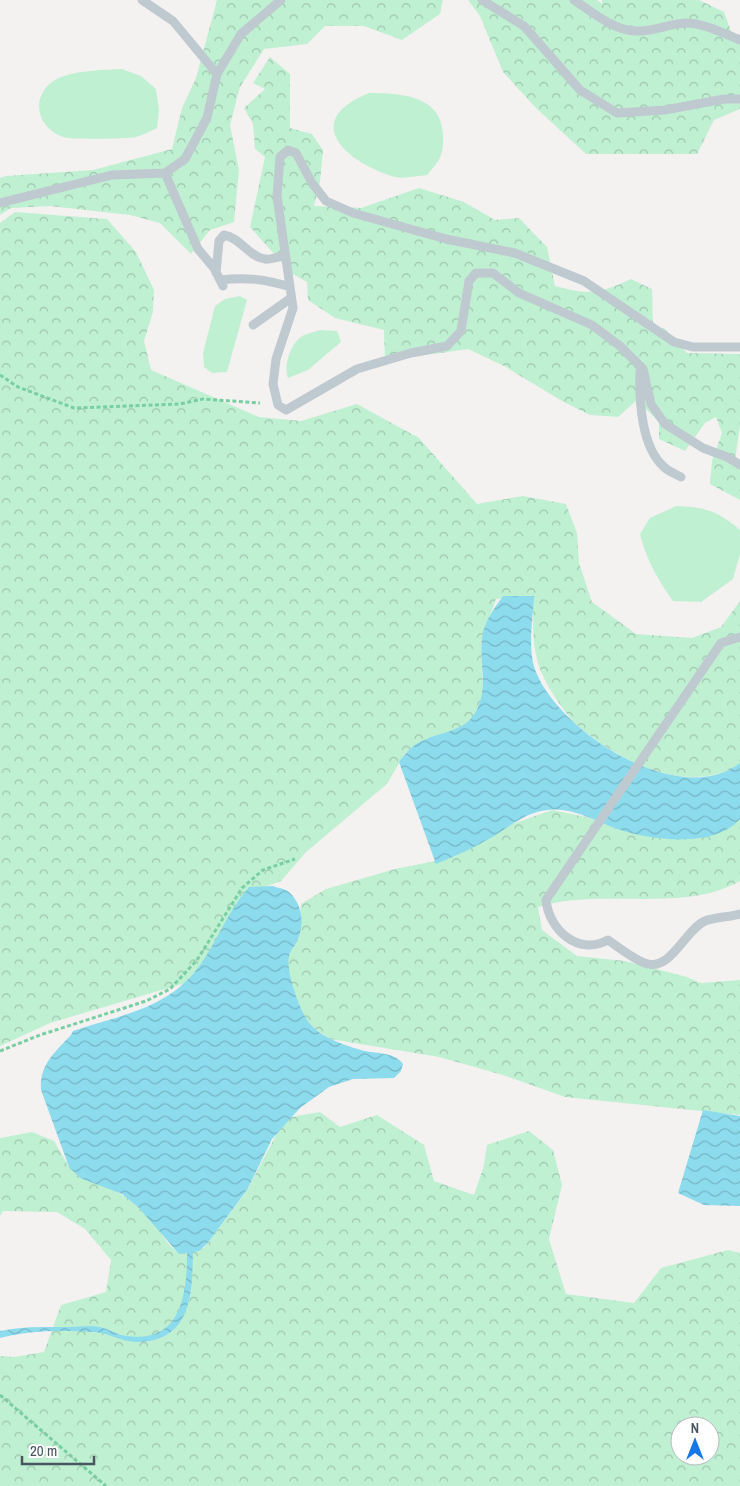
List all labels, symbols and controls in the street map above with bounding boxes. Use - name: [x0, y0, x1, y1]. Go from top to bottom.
- north arrow: [670, 1416, 720, 1466]
- text: N: [691, 1419, 699, 1437]
- scale bar: [22, 1434, 95, 1466]
- text: 20 m: [30, 1440, 57, 1461]

